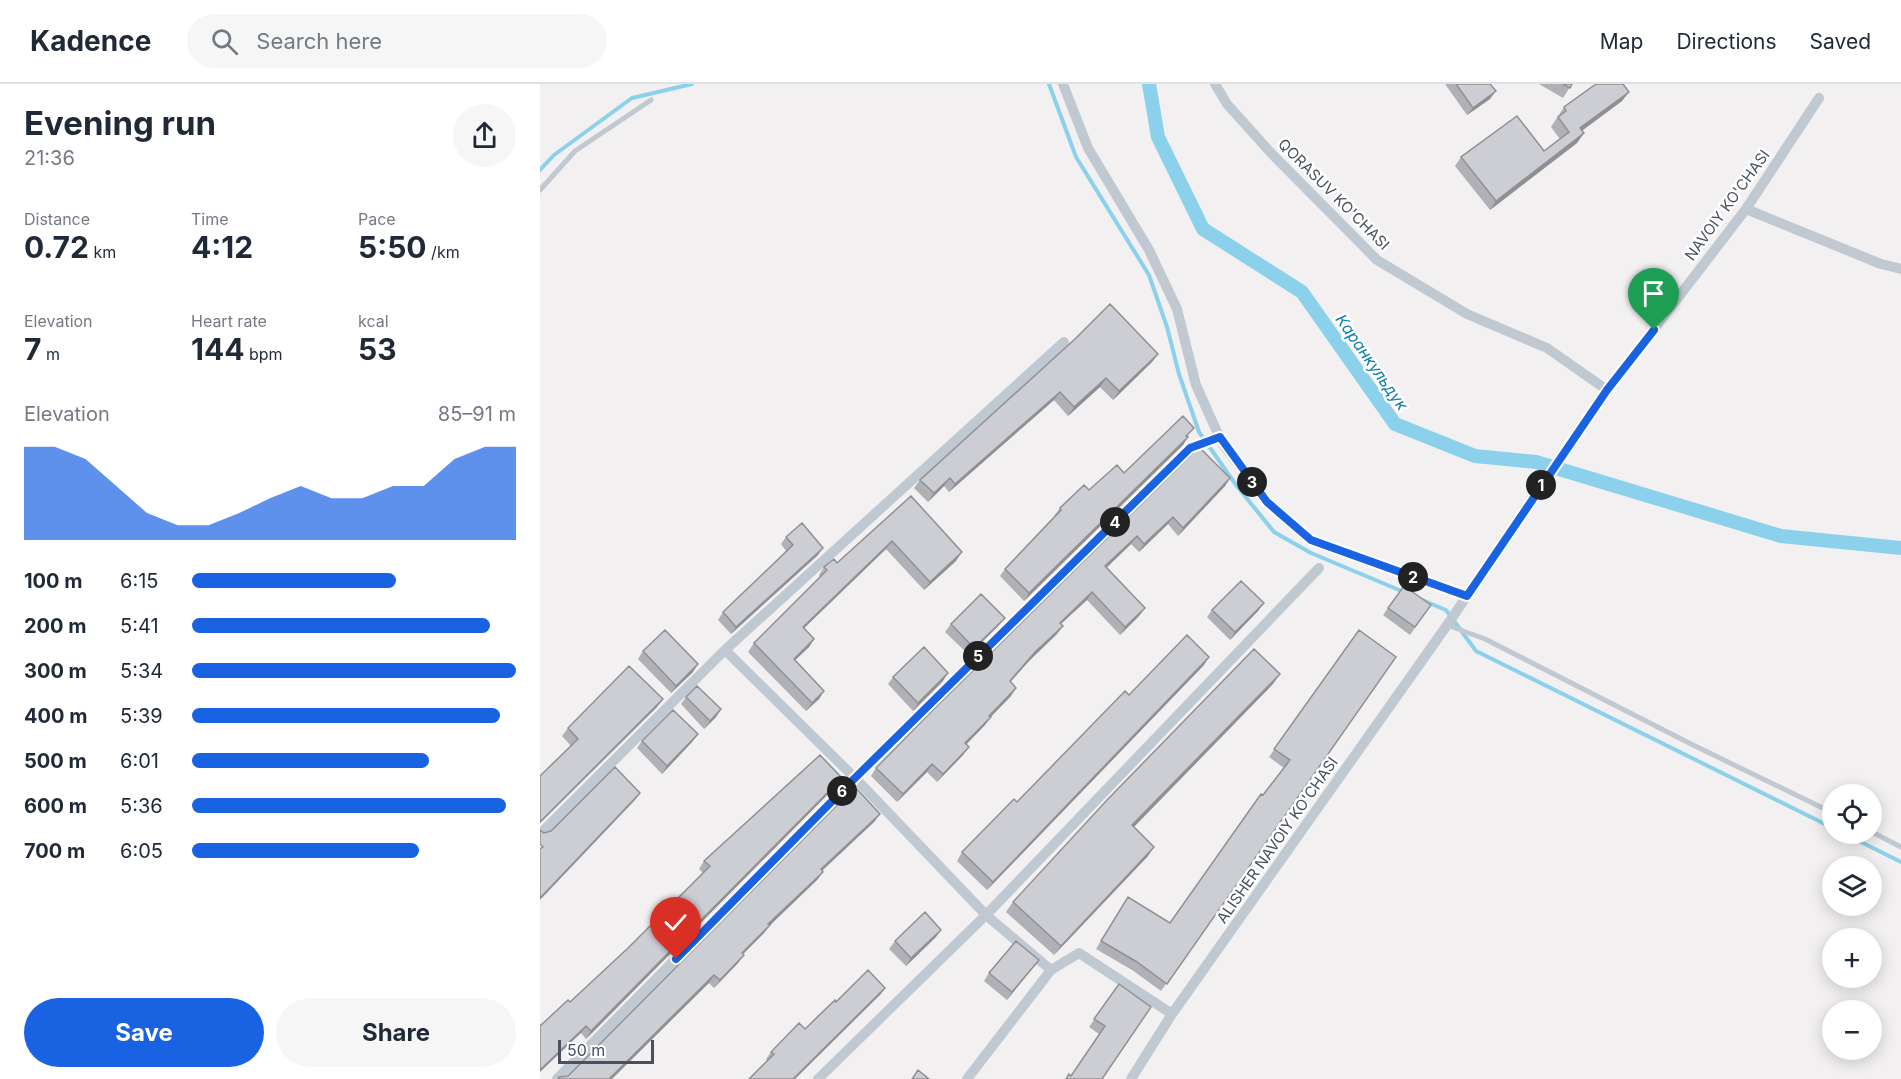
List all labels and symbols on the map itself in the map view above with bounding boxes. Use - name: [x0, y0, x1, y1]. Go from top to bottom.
- street label: QORASUV KO'CHASI: [1274, 134, 1394, 254]
- street label: NAVOIY KO'CHASI: [1681, 146, 1773, 264]
- pin: [1628, 268, 1679, 330]
- water label: Каранкульдук: [1331, 310, 1413, 415]
- pin: 3: [1237, 467, 1267, 497]
- pin: 1: [1526, 470, 1556, 500]
- pin: 4: [1100, 507, 1130, 537]
- pin: 2: [1398, 562, 1428, 592]
- pin: 5: [963, 641, 993, 671]
- street label: ALISHER NAVOIY KO'CHASI: [1212, 753, 1342, 927]
- pin: 6: [827, 776, 857, 806]
- pin: [650, 897, 701, 959]
- scale bar: [558, 1037, 654, 1064]

